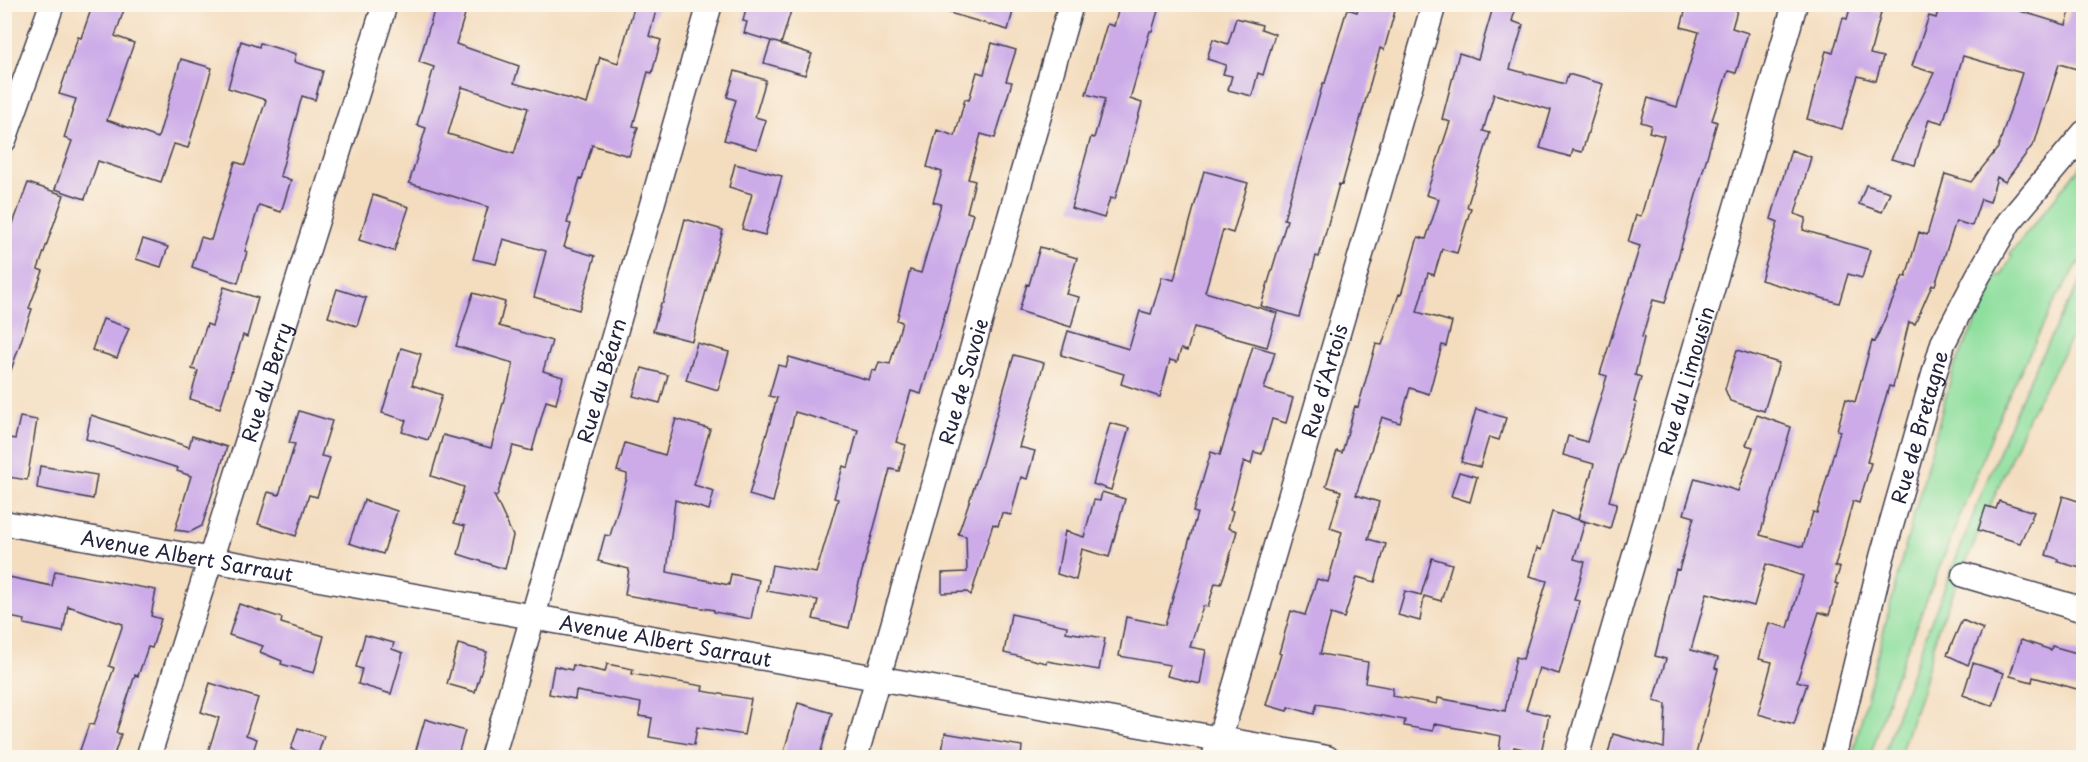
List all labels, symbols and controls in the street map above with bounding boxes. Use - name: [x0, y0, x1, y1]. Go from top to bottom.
- street label: Rue du Limousin: [1650, 303, 1721, 459]
- street label: Rue de Savoie: [931, 314, 995, 448]
- street label: Rue du Béarn: [569, 315, 633, 446]
- street label: Rue du Berry: [233, 318, 299, 446]
- street label: Rue d'Artois: [1293, 320, 1355, 441]
- street label: Rue de Bretagne: [1883, 347, 1955, 507]
- street label: Avenue Albert Sarraut: [79, 522, 296, 589]
- street label: Avenue Albert Sarraut: [557, 607, 774, 674]

